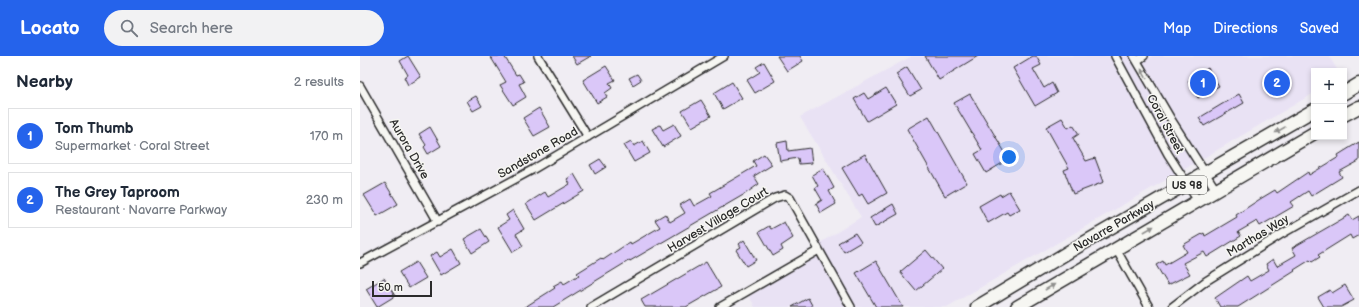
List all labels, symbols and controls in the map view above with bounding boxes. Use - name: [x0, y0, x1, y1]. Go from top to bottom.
- search box: [104, 10, 384, 46]
- text: Locato: [20, 17, 80, 40]
- icon: search: [118, 17, 140, 39]
- text: Search here: [150, 19, 233, 38]
- text: Map: [1163, 20, 1191, 37]
- text: Directions: [1213, 20, 1278, 37]
- text: Saved: [1300, 20, 1339, 37]
- one-way arrow: [1141, 68, 1148, 80]
- pin: 1: [1190, 68, 1216, 98]
- pin: 2: [1264, 68, 1290, 98]
- map controls: [1311, 68, 1347, 140]
- button: +: [1311, 68, 1347, 104]
- text: Nearby: [16, 72, 73, 92]
- text: 2 results: [294, 74, 344, 90]
- street label: Coral Street: [1143, 92, 1187, 156]
- button: −: [1311, 104, 1347, 140]
- street label: Aurora Drive: [386, 116, 432, 182]
- text: Tom Thumb: [55, 119, 133, 138]
- street label: Sandstone Road: [495, 124, 581, 182]
- one-way arrow: [1274, 126, 1286, 133]
- text: 1: [27, 128, 33, 144]
- text: 170 m: [310, 128, 343, 144]
- text: Supermarket · Coral Street: [55, 138, 209, 154]
- your location: [999, 147, 1019, 167]
- road number: US 98: [1167, 176, 1207, 194]
- text: The Grey Taproom: [55, 183, 180, 202]
- street label: Harvest Village Court: [665, 184, 771, 256]
- text: 2: [26, 192, 34, 208]
- text: 230 m: [306, 192, 343, 208]
- street label: Navarre Parkway: [1071, 196, 1158, 255]
- text: Restaurant · Navarre Parkway: [55, 202, 227, 218]
- street label: Marthas Way: [1224, 211, 1292, 260]
- one-way arrow: [1143, 226, 1155, 233]
- scale bar: [372, 279, 432, 298]
- text: 50 m: [378, 281, 403, 294]
- one-way arrow: [1044, 284, 1056, 291]

